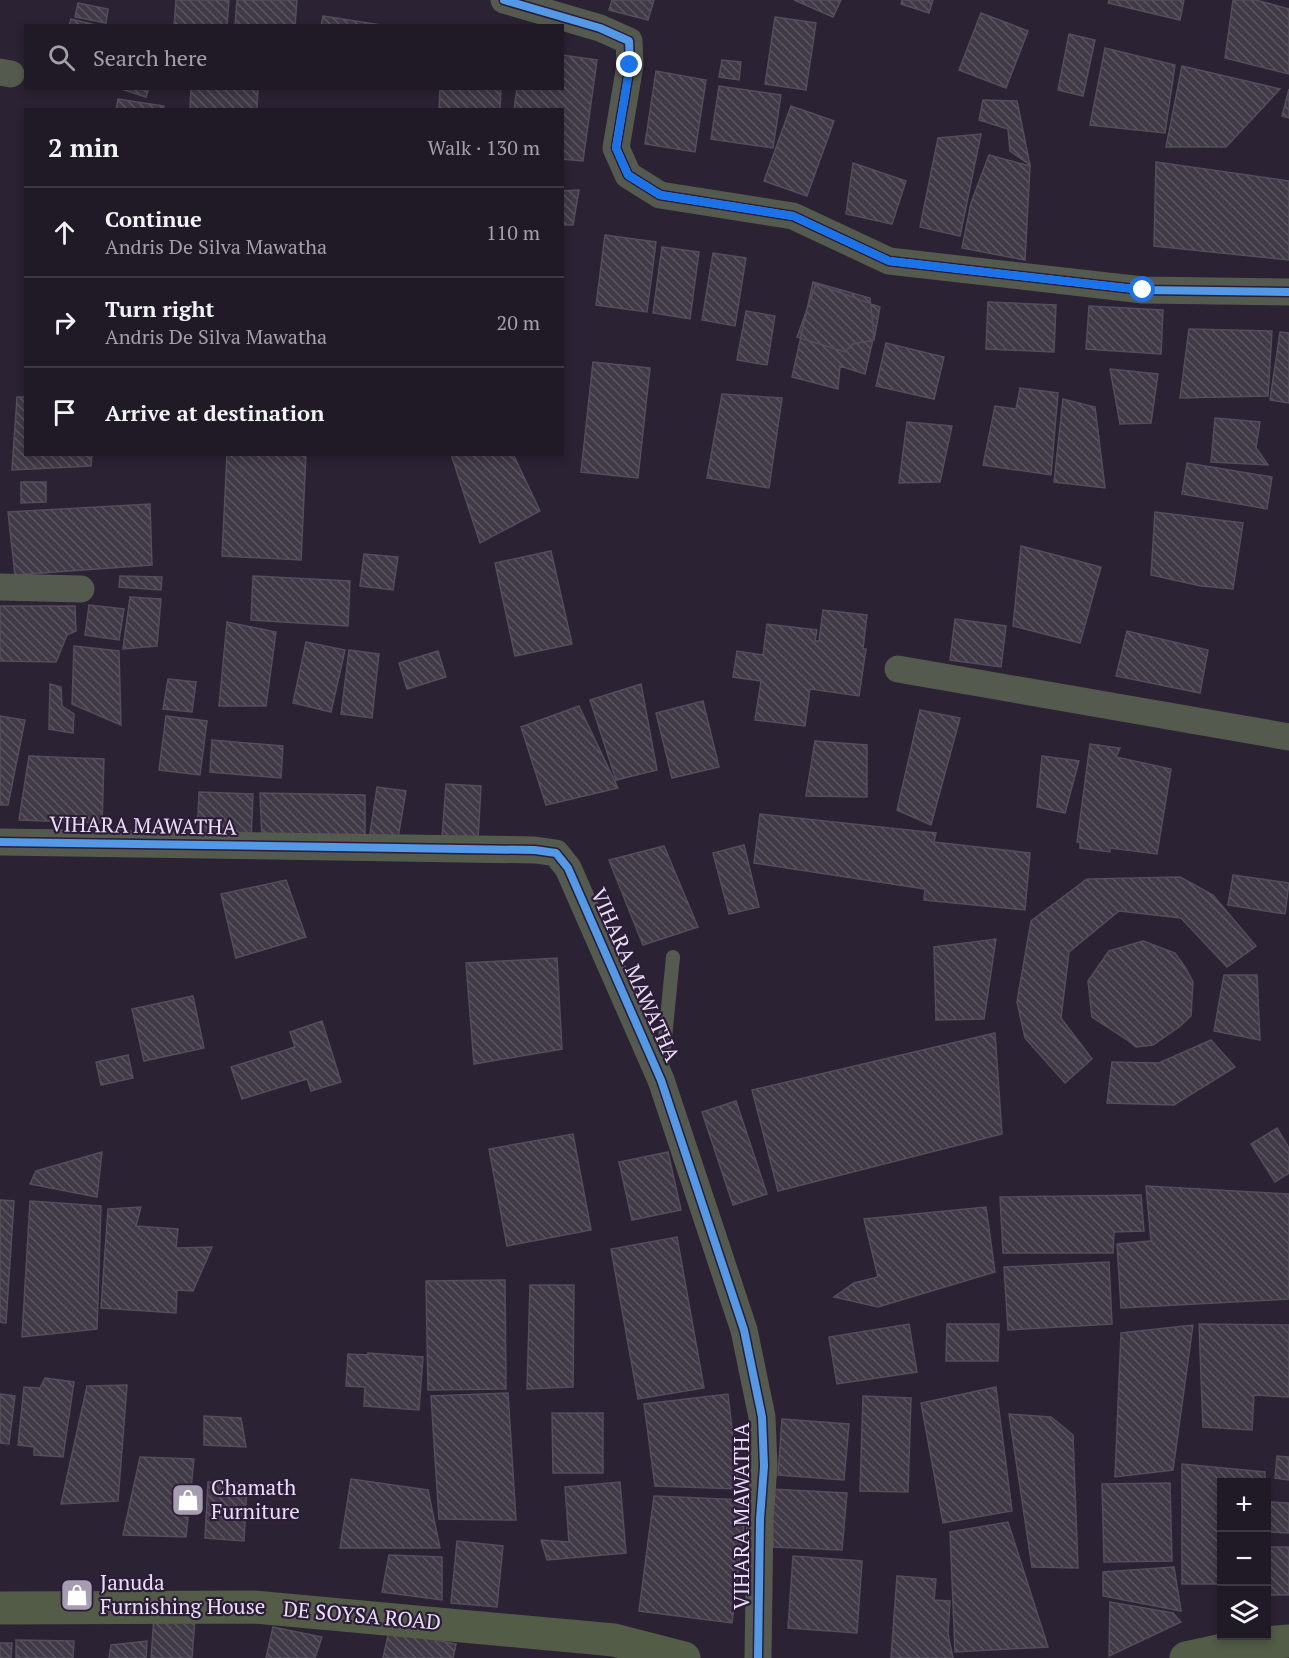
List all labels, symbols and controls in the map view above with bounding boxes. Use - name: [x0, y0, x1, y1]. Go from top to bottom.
- search box: [24, 24, 564, 90]
- icon: search: [45, 41, 78, 74]
- text: Search here: [93, 43, 207, 72]
- route end: [616, 51, 642, 77]
- text: 2 min: [48, 130, 119, 164]
- text: Walk · 130 m: [428, 134, 540, 161]
- text: Continue: [105, 204, 202, 233]
- icon: ahead: [48, 216, 81, 249]
- text: 110 m: [486, 219, 540, 246]
- text: Andris De Silva Mawatha: [105, 233, 327, 260]
- route start: [1129, 276, 1155, 302]
- text: Turn right: [105, 294, 214, 323]
- icon: right: [48, 306, 81, 339]
- text: 20 m: [497, 309, 540, 336]
- text: Andris De Silva Mawatha: [105, 323, 327, 350]
- icon: arrive: [48, 396, 81, 429]
- text: Arrive at destination: [105, 398, 324, 427]
- street label: VIHARA MAWATHA: [49, 809, 238, 841]
- street label: VIHARA MAWATHA: [585, 883, 687, 1066]
- street label: VIHARA MAWATHA: [727, 1422, 755, 1610]
- place label: Chamath Furniture: [211, 1473, 300, 1525]
- map controls: [1217, 1478, 1271, 1640]
- button: +: [1217, 1478, 1271, 1532]
- shop icon: Chamath Furniture: [170, 1482, 206, 1518]
- button: −: [1217, 1532, 1271, 1586]
- place label: Januda Furnishing House: [100, 1568, 265, 1620]
- shop icon: Januda Furnishing House: [59, 1577, 95, 1613]
- button: layers: [1217, 1586, 1271, 1640]
- street label: DE SOYSA ROAD: [282, 1594, 442, 1636]

